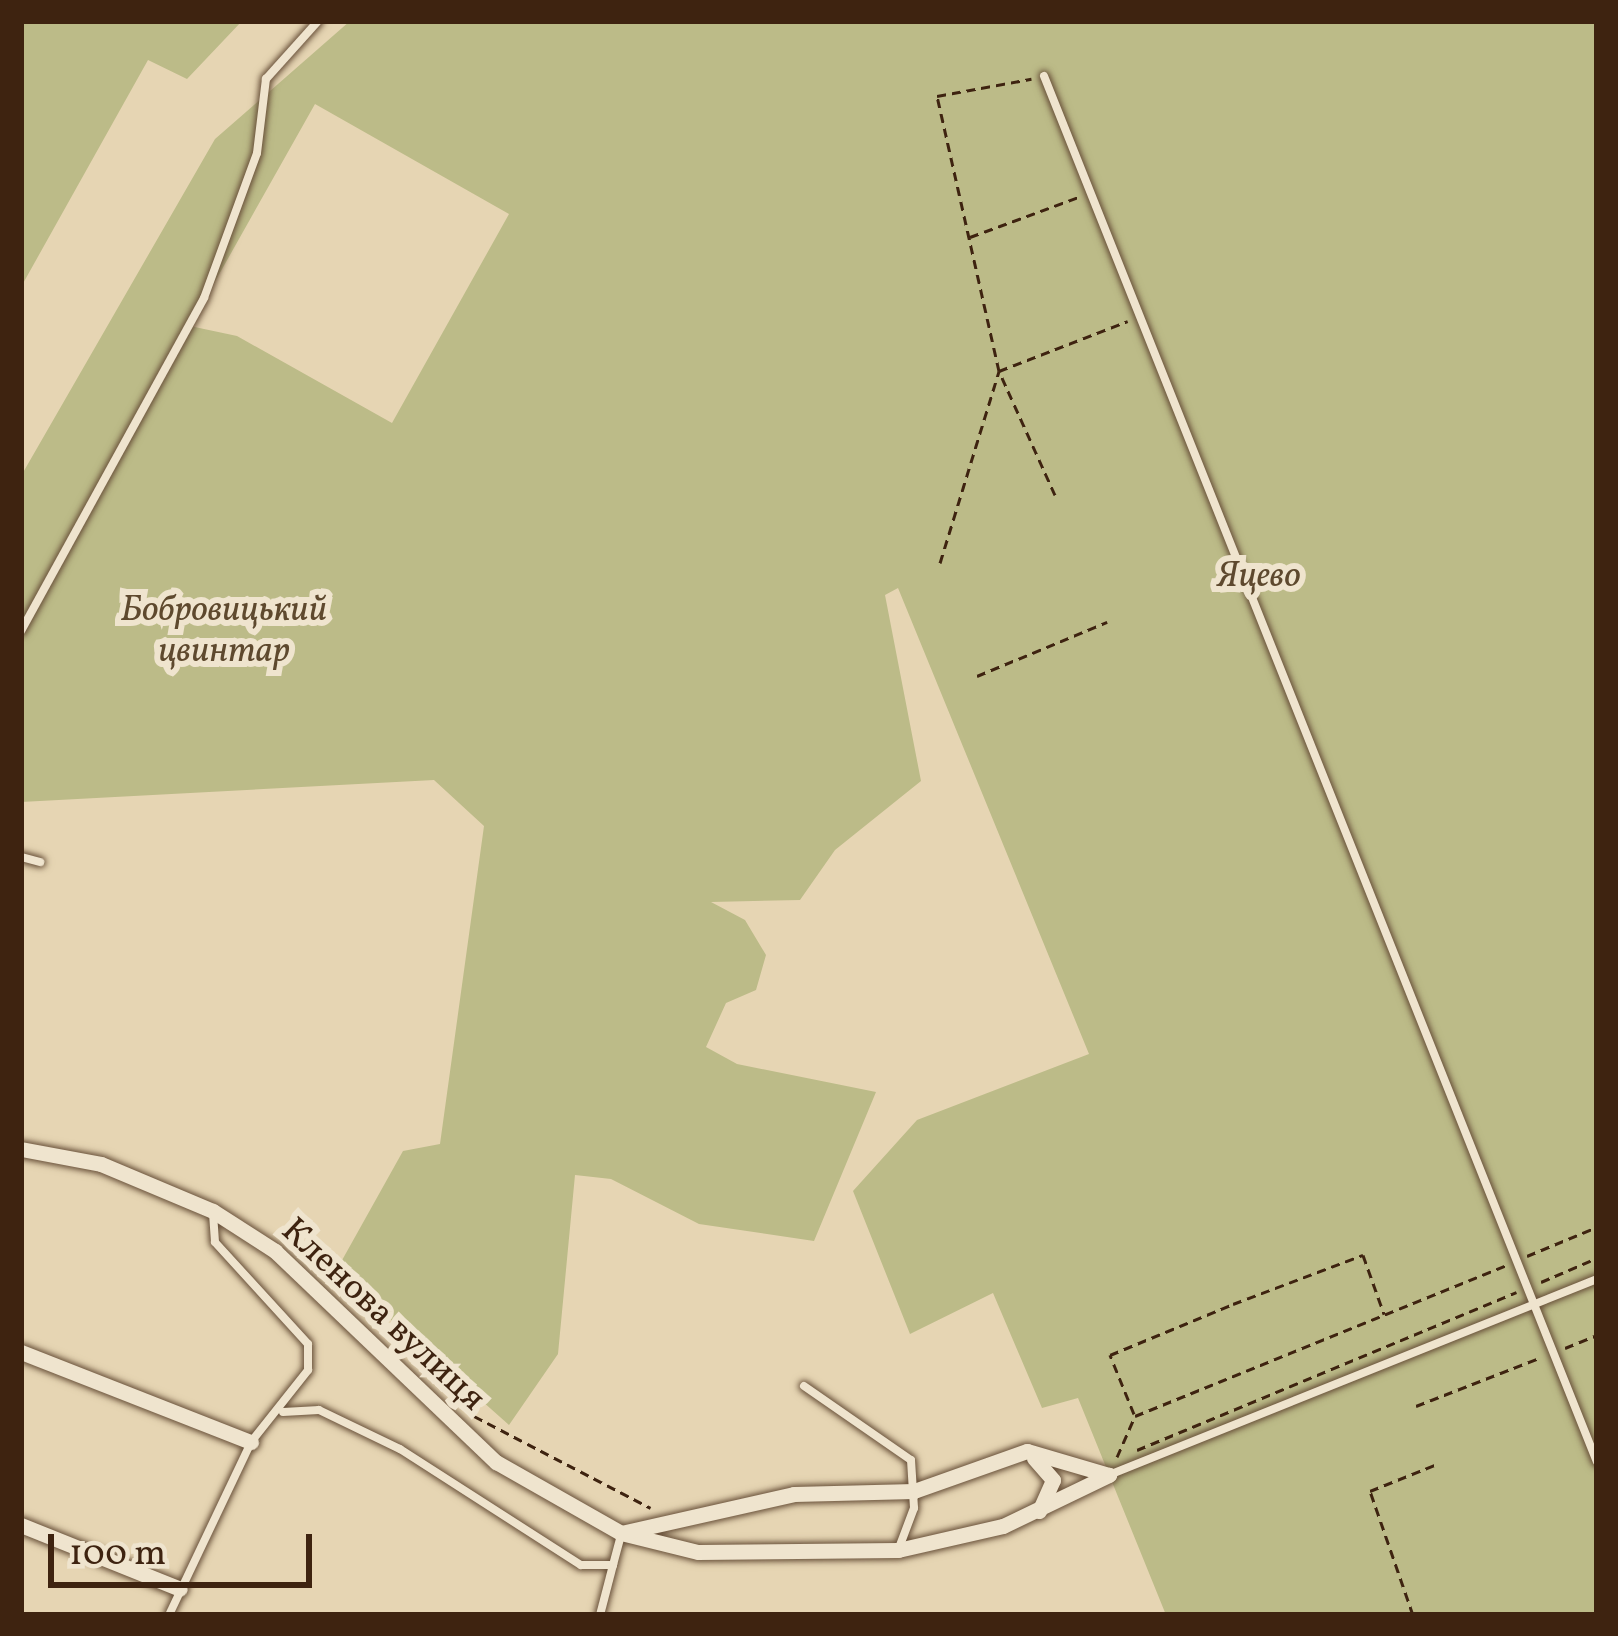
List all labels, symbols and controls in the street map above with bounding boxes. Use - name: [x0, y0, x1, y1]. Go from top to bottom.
- park label: Яцево: [1217, 556, 1301, 600]
- park label: Бобровицький цвинтар: [121, 589, 327, 674]
- street label: Кленова вулиця: [271, 1210, 493, 1422]
- scale bar: [54, 1510, 318, 1584]
- text: 100 m: [69, 1530, 166, 1580]

